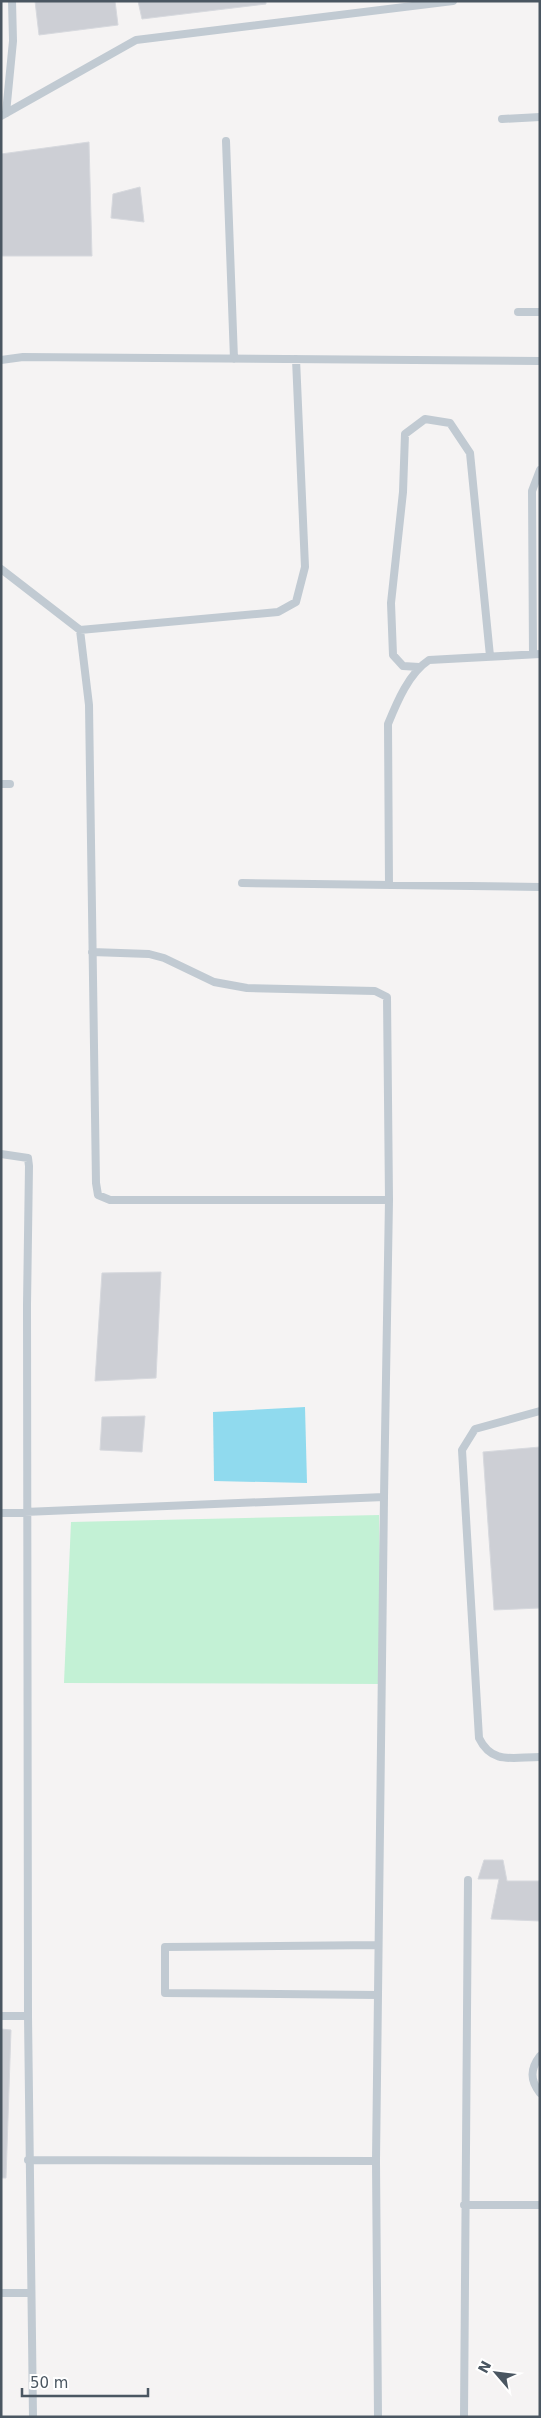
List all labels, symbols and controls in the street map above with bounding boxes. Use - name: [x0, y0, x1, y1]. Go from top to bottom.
- north arrow: [471, 2348, 521, 2398]
- text: N: [475, 2358, 494, 2376]
- scale bar: [22, 2366, 149, 2398]
- text: 50 m: [30, 2374, 68, 2392]

